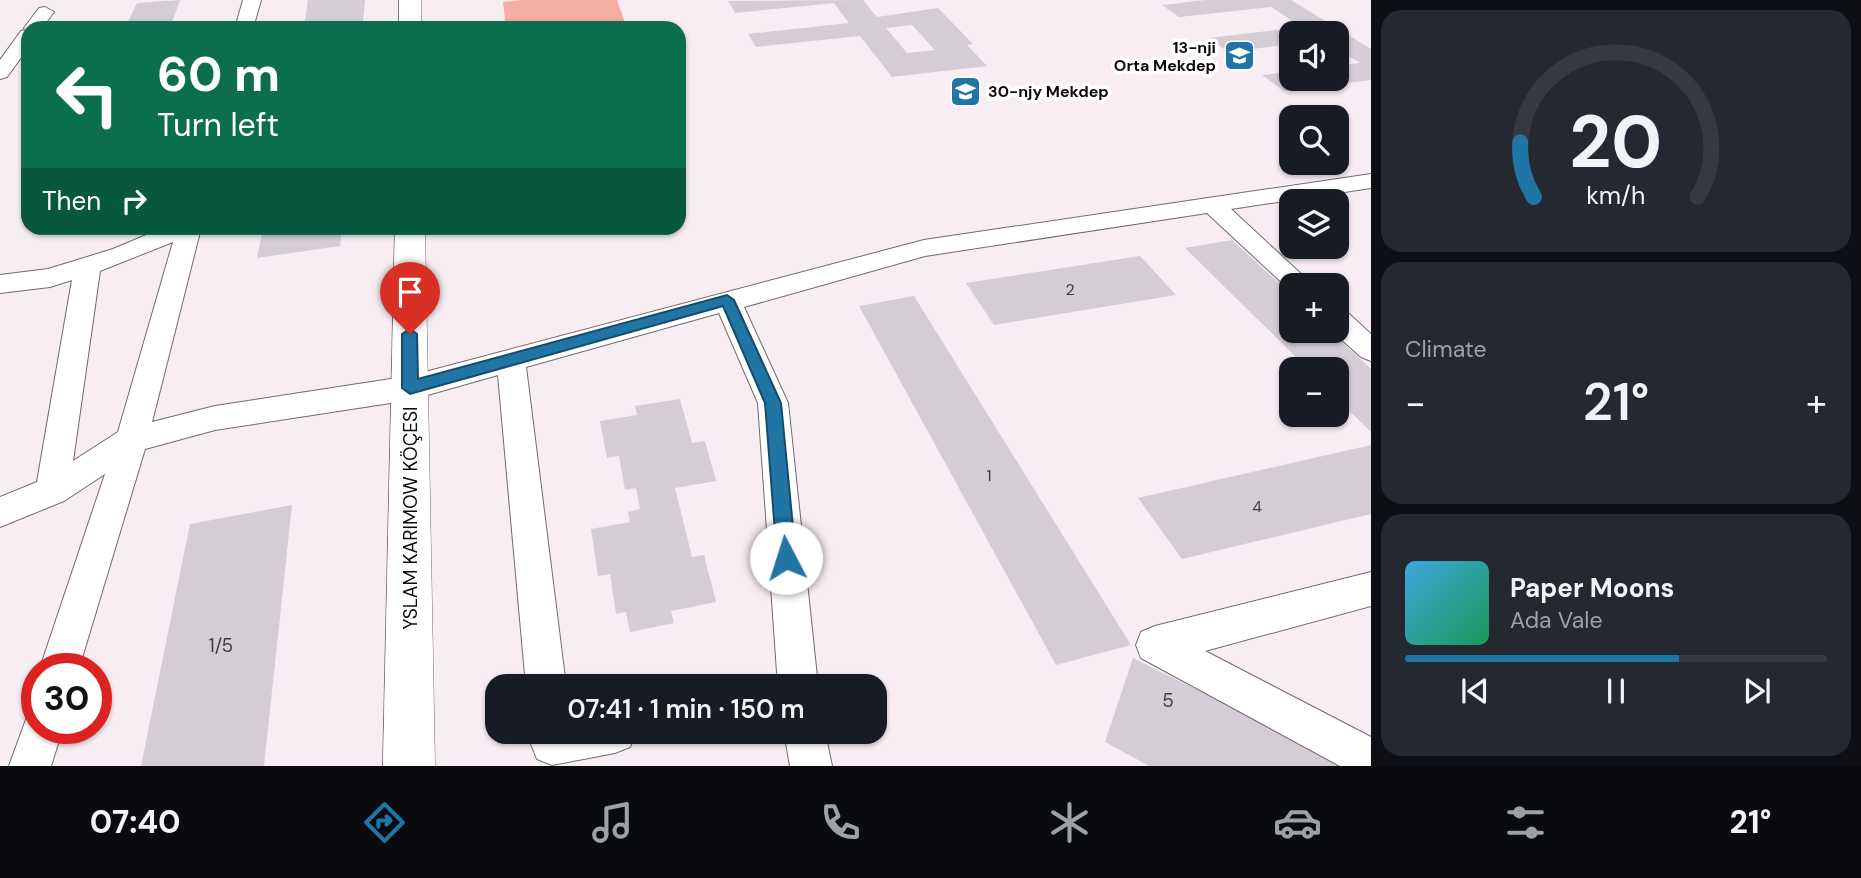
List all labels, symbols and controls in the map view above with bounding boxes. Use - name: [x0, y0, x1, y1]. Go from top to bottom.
- map controls: [1279, 21, 1349, 427]
- button: sound: [1279, 21, 1349, 91]
- place label: 13-nji Orta Mekdep: [1114, 37, 1216, 76]
- school or university icon: 13-nji Orta Mekdep: [1222, 39, 1256, 73]
- text: 60 m: [157, 42, 280, 106]
- icon: left: [42, 49, 133, 140]
- school or university icon: 30-njy Mekdep: [948, 74, 982, 108]
- place label: 30-njy Mekdep: [988, 81, 1109, 102]
- text: 20: [1570, 95, 1662, 190]
- text: Turn left: [157, 104, 279, 146]
- button: search: [1279, 105, 1349, 175]
- text: km/h: [1586, 179, 1646, 212]
- icon: right: [115, 182, 153, 220]
- text: Then: [42, 184, 101, 218]
- button: layers: [1279, 189, 1349, 259]
- pin: [380, 262, 440, 334]
- icon: arrive: [391, 273, 429, 311]
- button: +: [1279, 273, 1349, 343]
- house number: 2: [1065, 279, 1075, 300]
- text: Climate: [1405, 334, 1487, 364]
- button: −: [1279, 357, 1349, 427]
- text: 21°: [1583, 368, 1649, 436]
- text: −: [1405, 378, 1426, 428]
- text: +: [1806, 378, 1827, 428]
- street label: YSLAM KARIMOW KÖÇESI: [398, 407, 423, 629]
- house number: 1: [987, 465, 992, 486]
- house number: 4: [1252, 496, 1262, 517]
- position arrow: [749, 521, 823, 595]
- text: Paper Moons: [1510, 571, 1674, 605]
- text: Ada Vale: [1510, 605, 1603, 635]
- house number: 1/5: [209, 633, 233, 658]
- speed limit sign: 30: [21, 653, 112, 744]
- icon: previous: [1456, 672, 1494, 710]
- icon: pause: [1597, 672, 1635, 710]
- icon: next: [1738, 672, 1776, 710]
- house number: 5: [1162, 688, 1174, 713]
- text: 07:41 · 1 min · 150 m: [567, 692, 805, 726]
- icon: directions: [360, 798, 409, 847]
- icon: music: [588, 798, 637, 847]
- icon: phone: [816, 798, 865, 847]
- icon: climate: [1045, 798, 1094, 847]
- icon: car: [1273, 798, 1322, 847]
- icon: filters: [1501, 798, 1550, 847]
- text: 07:40: [90, 801, 181, 843]
- text: 21°: [1730, 801, 1771, 843]

